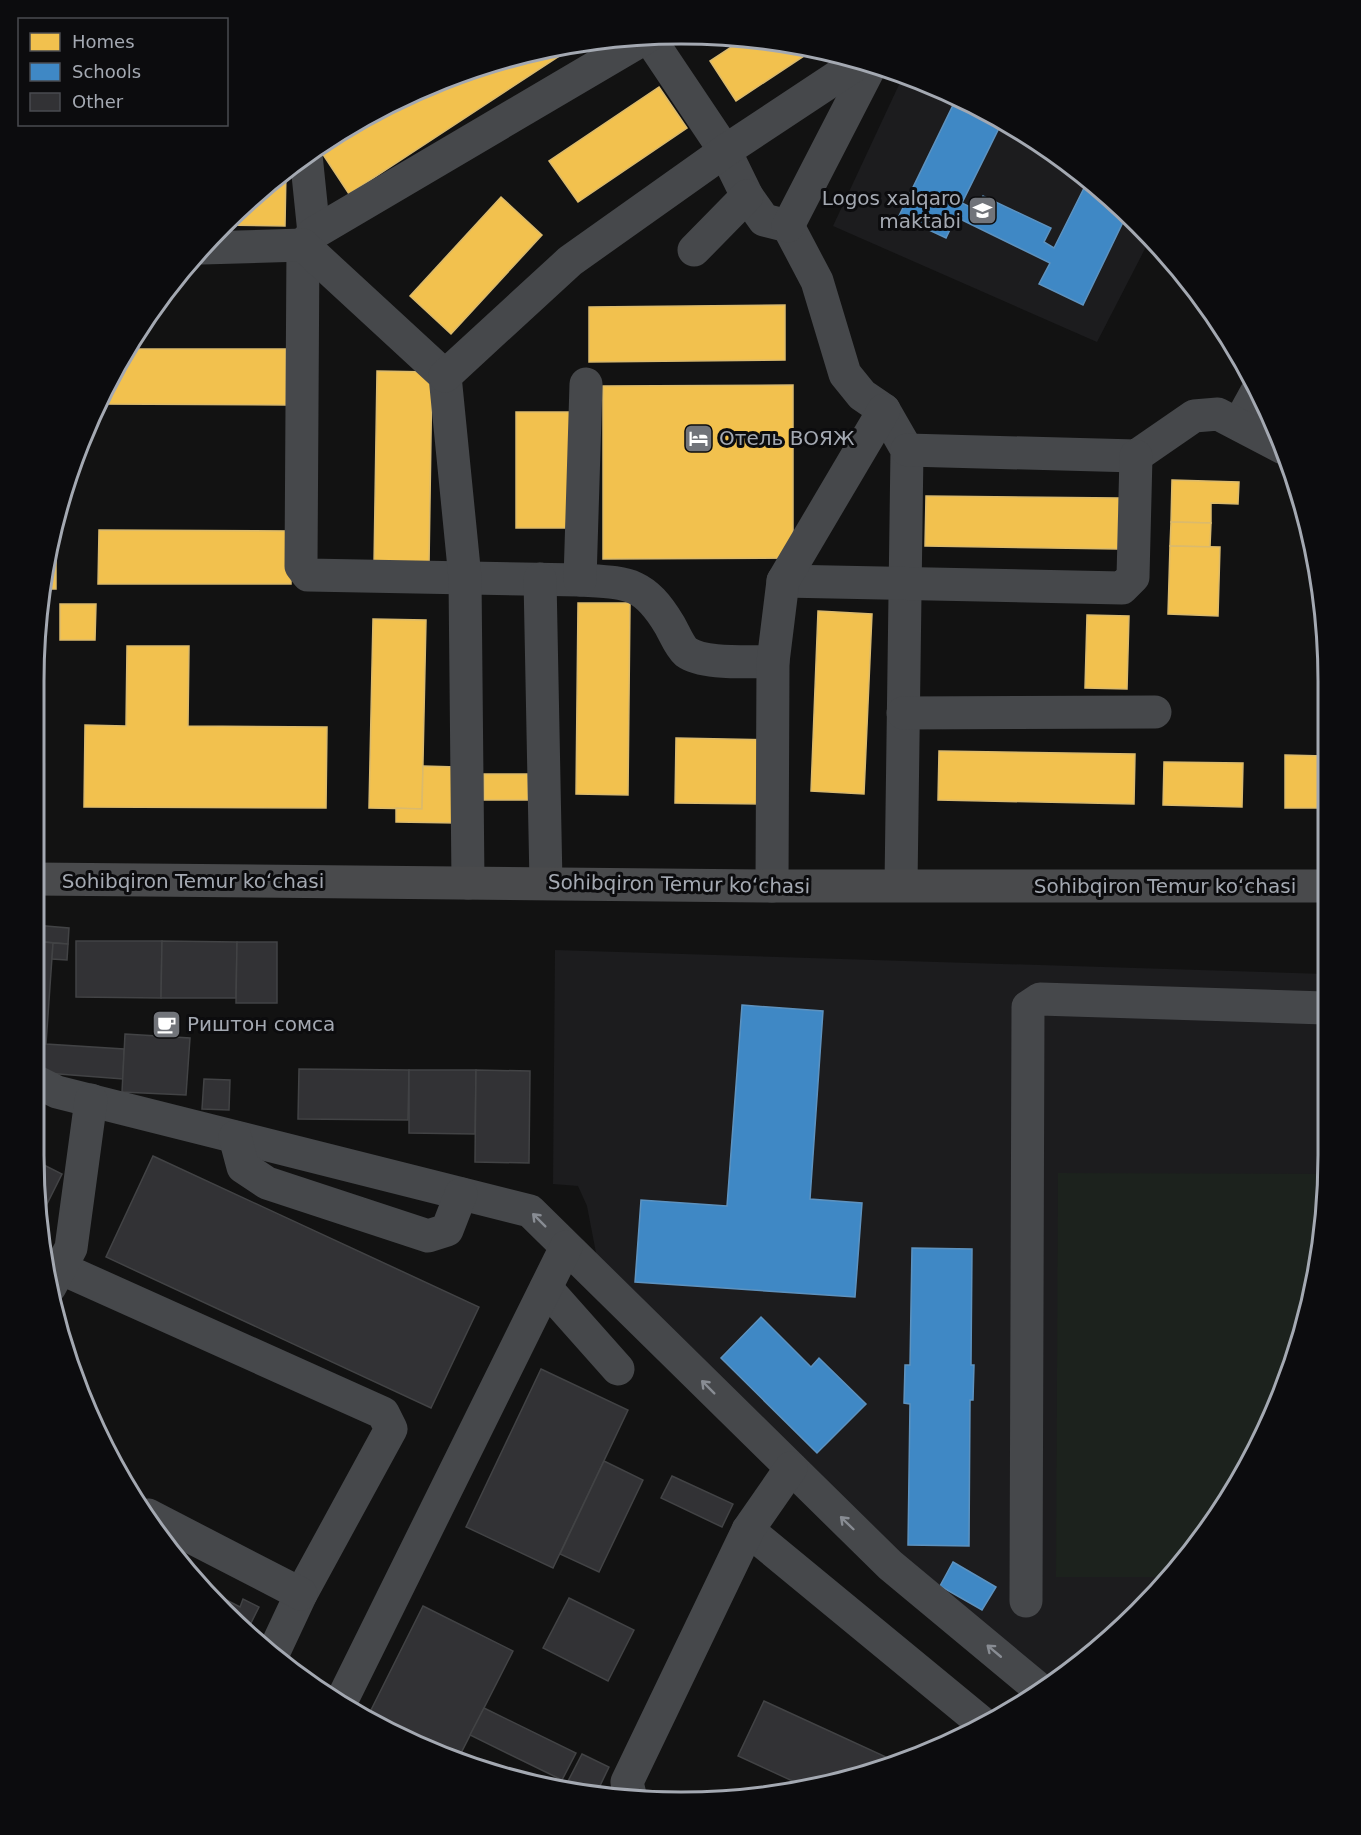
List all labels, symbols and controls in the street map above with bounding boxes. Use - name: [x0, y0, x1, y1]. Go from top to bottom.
- legend: [18, 18, 228, 126]
- text: Homes: [72, 31, 135, 52]
- text: Schools: [72, 61, 141, 82]
- text: Other: [72, 91, 124, 112]
- place label: Logos xalqaro maktabi: [822, 186, 961, 233]
- school or university icon: Logos xalqaro maktabi: [966, 194, 998, 226]
- hotel icon: Отель ВОЯЖ: [682, 422, 714, 454]
- place label: Отель ВОЯЖ: [719, 426, 855, 450]
- street label: Sohibqiron Temur koʻchasi: [62, 869, 324, 893]
- street label: Sohibqiron Temur koʻchasi: [548, 870, 810, 898]
- street label: Sohibqiron Temur koʻchasi: [1034, 874, 1296, 898]
- cafe icon: Риштон сомса: [150, 1008, 182, 1040]
- place label: Риштон сомса: [187, 1012, 335, 1036]
- one-way arrow: [532, 1213, 547, 1228]
- one-way arrow: [701, 1379, 716, 1394]
- one-way arrow: [840, 1516, 855, 1530]
- one-way arrow: [986, 1645, 1002, 1658]

